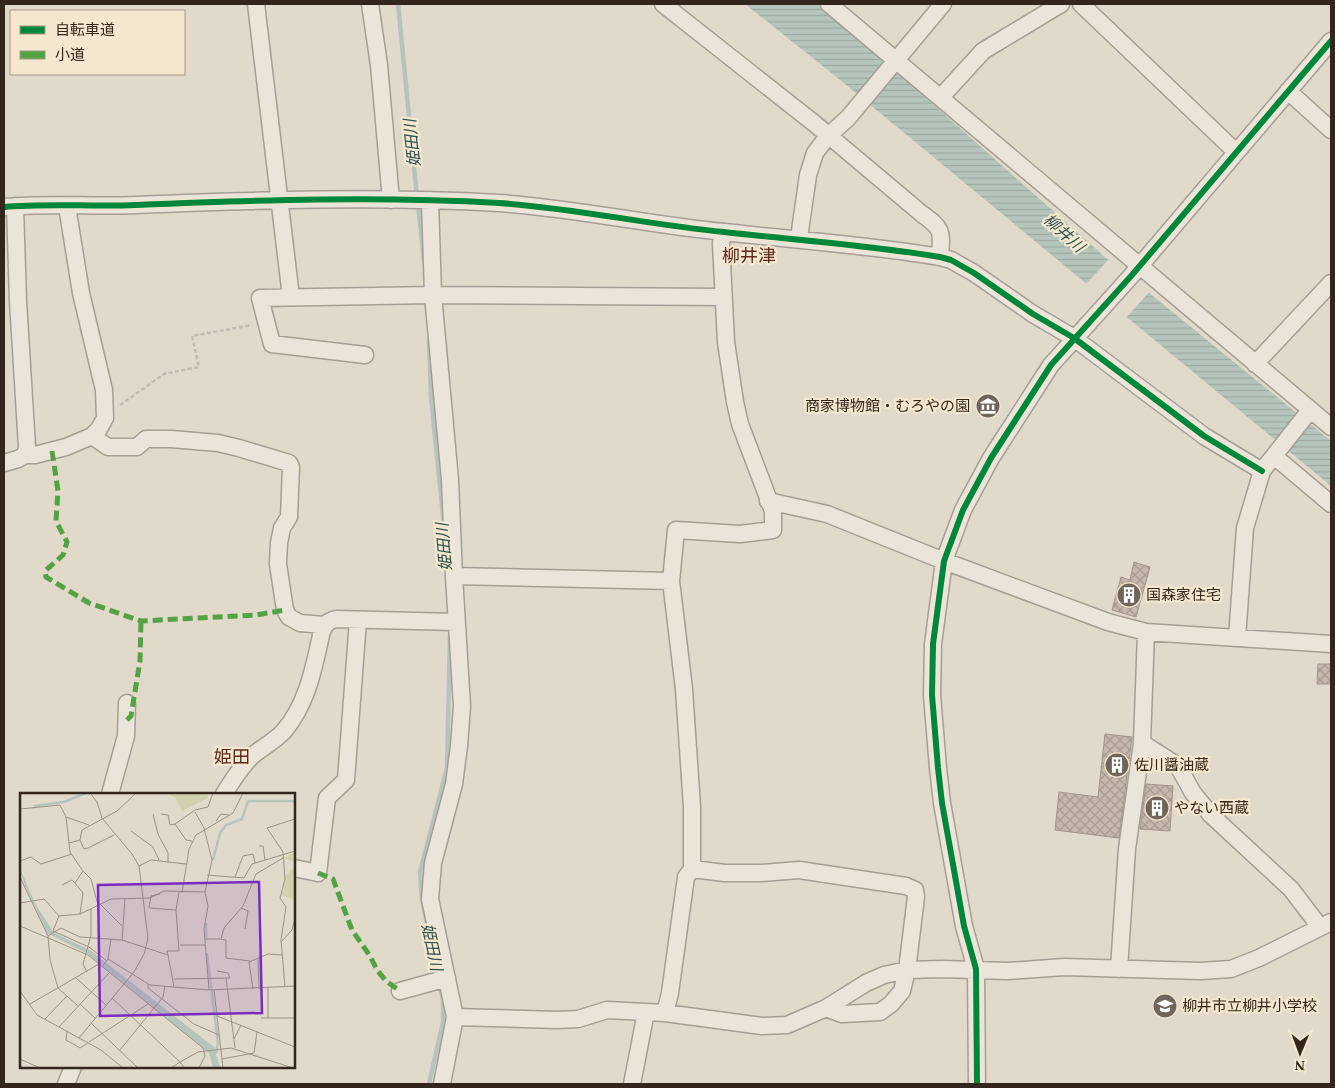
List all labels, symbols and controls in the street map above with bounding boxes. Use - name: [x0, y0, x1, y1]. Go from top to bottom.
- legend: [10, 10, 185, 75]
- text: 自転車道: [55, 22, 115, 38]
- text: 小道: [55, 47, 85, 63]
- water label: 姫田川: [401, 116, 423, 168]
- water label: 柳井川: [1040, 211, 1089, 257]
- district label: 柳井津: [722, 246, 776, 266]
- museum icon: 商家博物館・むろやの園: [975, 393, 1001, 419]
- place label: 商家博物館・むろやの園: [805, 397, 970, 414]
- water label: 姫田川: [433, 520, 455, 572]
- building icon: 国森家住宅: [1116, 582, 1142, 608]
- place label: 国森家住宅: [1146, 587, 1221, 603]
- district label: 姫田: [214, 747, 250, 767]
- building icon: 佐川醤油蔵: [1104, 752, 1130, 778]
- place label: 佐川醤油蔵: [1134, 757, 1209, 773]
- inset map: [20, 793, 295, 1068]
- building icon: やない西蔵: [1144, 795, 1170, 821]
- place label: やない西蔵: [1174, 800, 1249, 816]
- water label: 姫田川: [419, 922, 446, 974]
- school or university icon: 柳井市立柳井小学校: [1152, 993, 1178, 1019]
- place label: 柳井市立柳井小学校: [1182, 997, 1317, 1014]
- north arrow: [1275, 1028, 1325, 1078]
- text: N: [1295, 1058, 1305, 1073]

